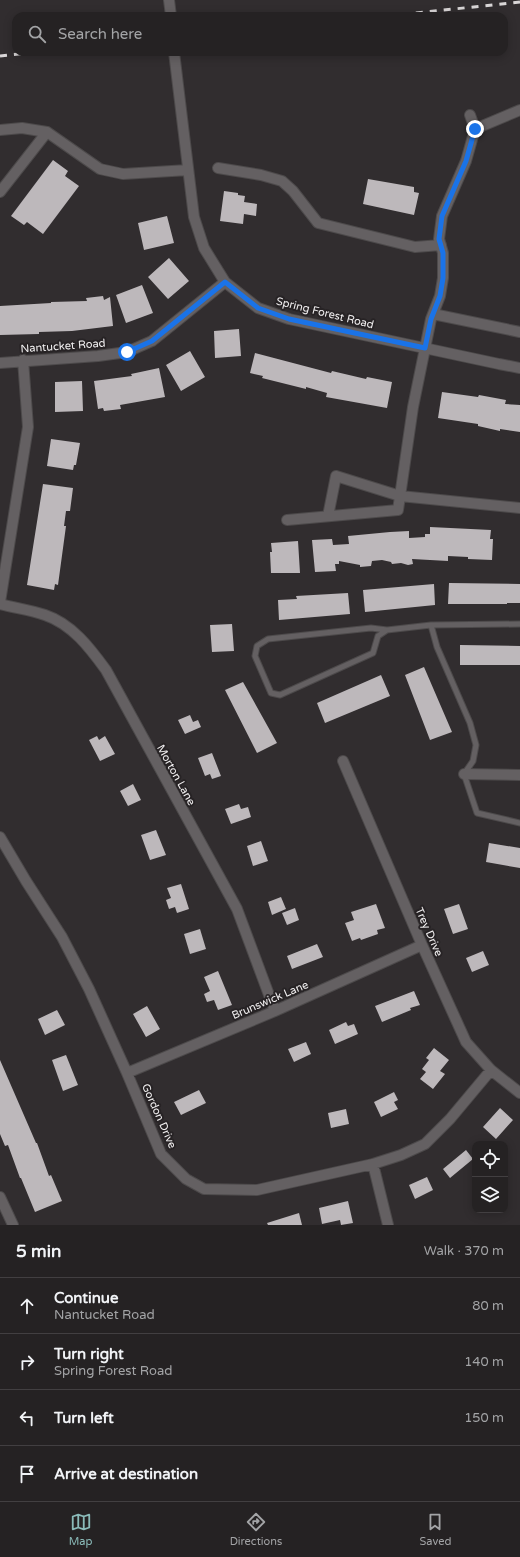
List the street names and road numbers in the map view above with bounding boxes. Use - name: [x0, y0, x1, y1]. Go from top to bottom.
- street label: Spring Forest Road: [275, 295, 375, 331]
- street label: Nantucket Road: [20, 337, 106, 355]
- street label: Morton Lane: [154, 742, 198, 808]
- street label: Trey Drive: [412, 906, 446, 958]
- street label: Brunswick Lane: [230, 978, 310, 1022]
- street label: Gordon Drive: [139, 1082, 179, 1150]

